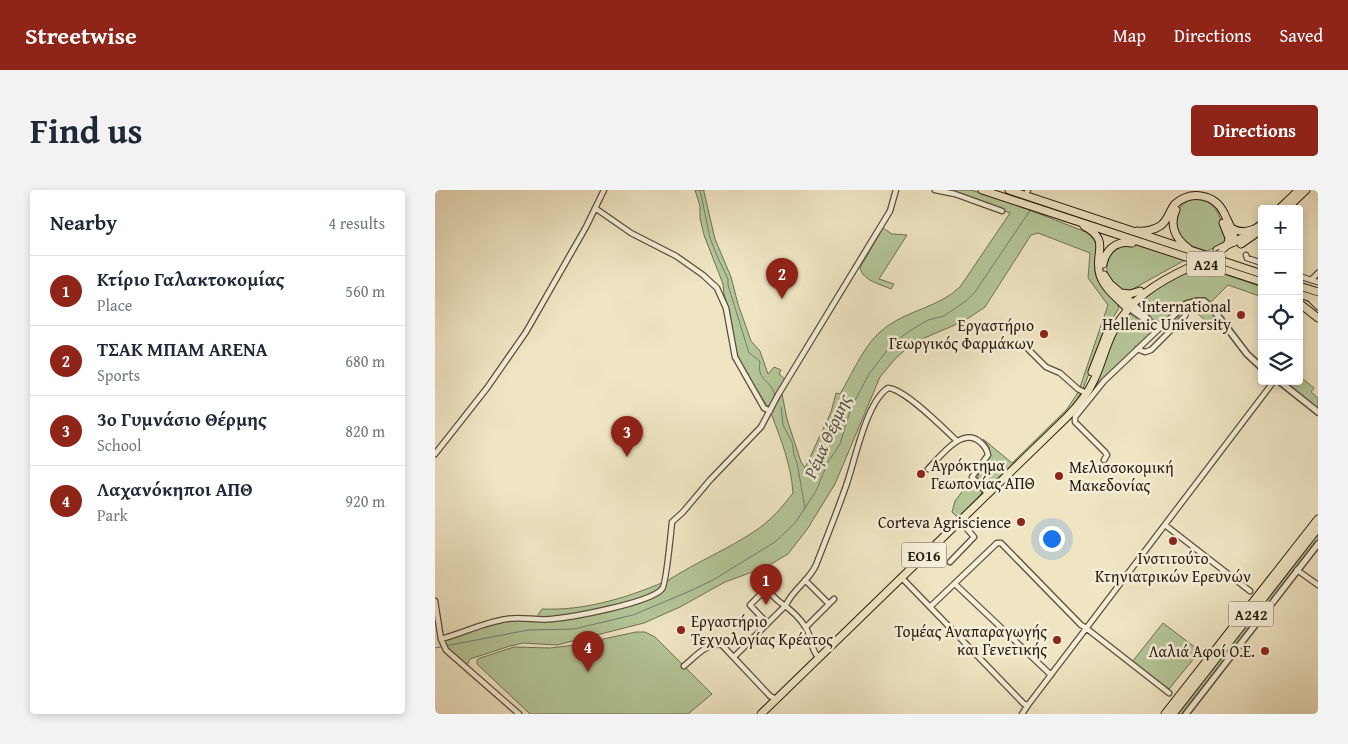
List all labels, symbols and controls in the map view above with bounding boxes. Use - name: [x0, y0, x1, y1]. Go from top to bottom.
- text: Streetwise: [25, 18, 137, 53]
- text: Map: [1113, 22, 1146, 49]
- text: Directions: [1174, 22, 1251, 49]
- text: Saved: [1279, 22, 1323, 49]
- text: Find us: [30, 105, 143, 156]
- button: Directions: [1191, 105, 1318, 156]
- map controls: [1258, 205, 1303, 385]
- button: +: [1258, 205, 1303, 250]
- text: Nearby: [50, 207, 117, 238]
- text: 4 results: [328, 211, 385, 235]
- button: −: [1258, 250, 1303, 295]
- road number: Α24: [1187, 252, 1225, 276]
- pin: 2: [766, 258, 798, 299]
- text: Κτίριο Γαλακτοκομίας: [97, 265, 285, 293]
- text: 1: [62, 279, 70, 303]
- text: 560 m: [345, 279, 385, 303]
- text: Place: [97, 293, 132, 317]
- place label: International Hellenic University: [1102, 294, 1232, 336]
- button: locate: [1258, 295, 1303, 340]
- marker: International Hellenic University: [1235, 309, 1247, 321]
- place label: Εργαστήριο Γεωργικός Φαρμάκων: [889, 313, 1034, 355]
- marker: Εργαστήριο Γεωργικός Φαρμάκων: [1038, 328, 1050, 340]
- text: ΤΣΑΚ ΜΠΑΜ ARENA: [97, 335, 268, 363]
- button: layers: [1258, 340, 1303, 385]
- text: 2: [62, 349, 70, 373]
- text: 680 m: [345, 349, 385, 373]
- text: Sports: [97, 363, 140, 387]
- water label: Ρέμα Θέρμης: [796, 389, 858, 484]
- text: 3ο Γυμνάσιο Θέρμης: [97, 405, 267, 433]
- pin: 3: [611, 416, 643, 457]
- text: 3: [62, 419, 70, 443]
- text: 820 m: [345, 419, 385, 443]
- text: School: [97, 433, 141, 457]
- place label: Αγρόκτημα Γεωπονίας ΑΠΘ: [931, 453, 1035, 495]
- place label: Μελισσοκομική Μακεδονίας: [1069, 455, 1174, 497]
- marker: Αγρόκτημα Γεωπονίας ΑΠΘ: [915, 468, 927, 480]
- marker: Μελισσοκομική Μακεδονίας: [1053, 470, 1065, 482]
- text: Λαχανόκηποι ΑΠΘ: [97, 475, 253, 503]
- text: 4: [62, 489, 70, 513]
- text: 920 m: [345, 489, 385, 513]
- text: Park: [97, 503, 128, 527]
- place label: Corteva Agriscience: [878, 510, 1011, 534]
- marker: Corteva Agriscience: [1015, 516, 1027, 528]
- your location: [1039, 526, 1065, 552]
- marker: Ινστιτούτο Κτηνιατρικών Ερευνών: [1167, 535, 1179, 547]
- road number: ΕΟ16: [901, 542, 947, 568]
- place label: Ινστιτούτο Κτηνιατρικών Ερευνών: [1095, 546, 1251, 588]
- pin: 1: [750, 564, 782, 605]
- road number: Α242: [1229, 602, 1273, 626]
- place label: Εργαστήριο Τεχνολογίας Κρέατος: [691, 609, 833, 651]
- place label: Τομέας Αναπαραγωγής και Γενετικής: [895, 619, 1047, 661]
- marker: Εργαστήριο Τεχνολογίας Κρέατος: [675, 624, 687, 636]
- pin: 4: [572, 631, 604, 672]
- marker: Τομέας Αναπαραγωγής και Γενετικής: [1051, 634, 1063, 646]
- place label: Λαλιά Αφοί Ο.Ε.: [1149, 639, 1255, 663]
- marker: Λαλιά Αφοί Ο.Ε.: [1259, 645, 1271, 657]

